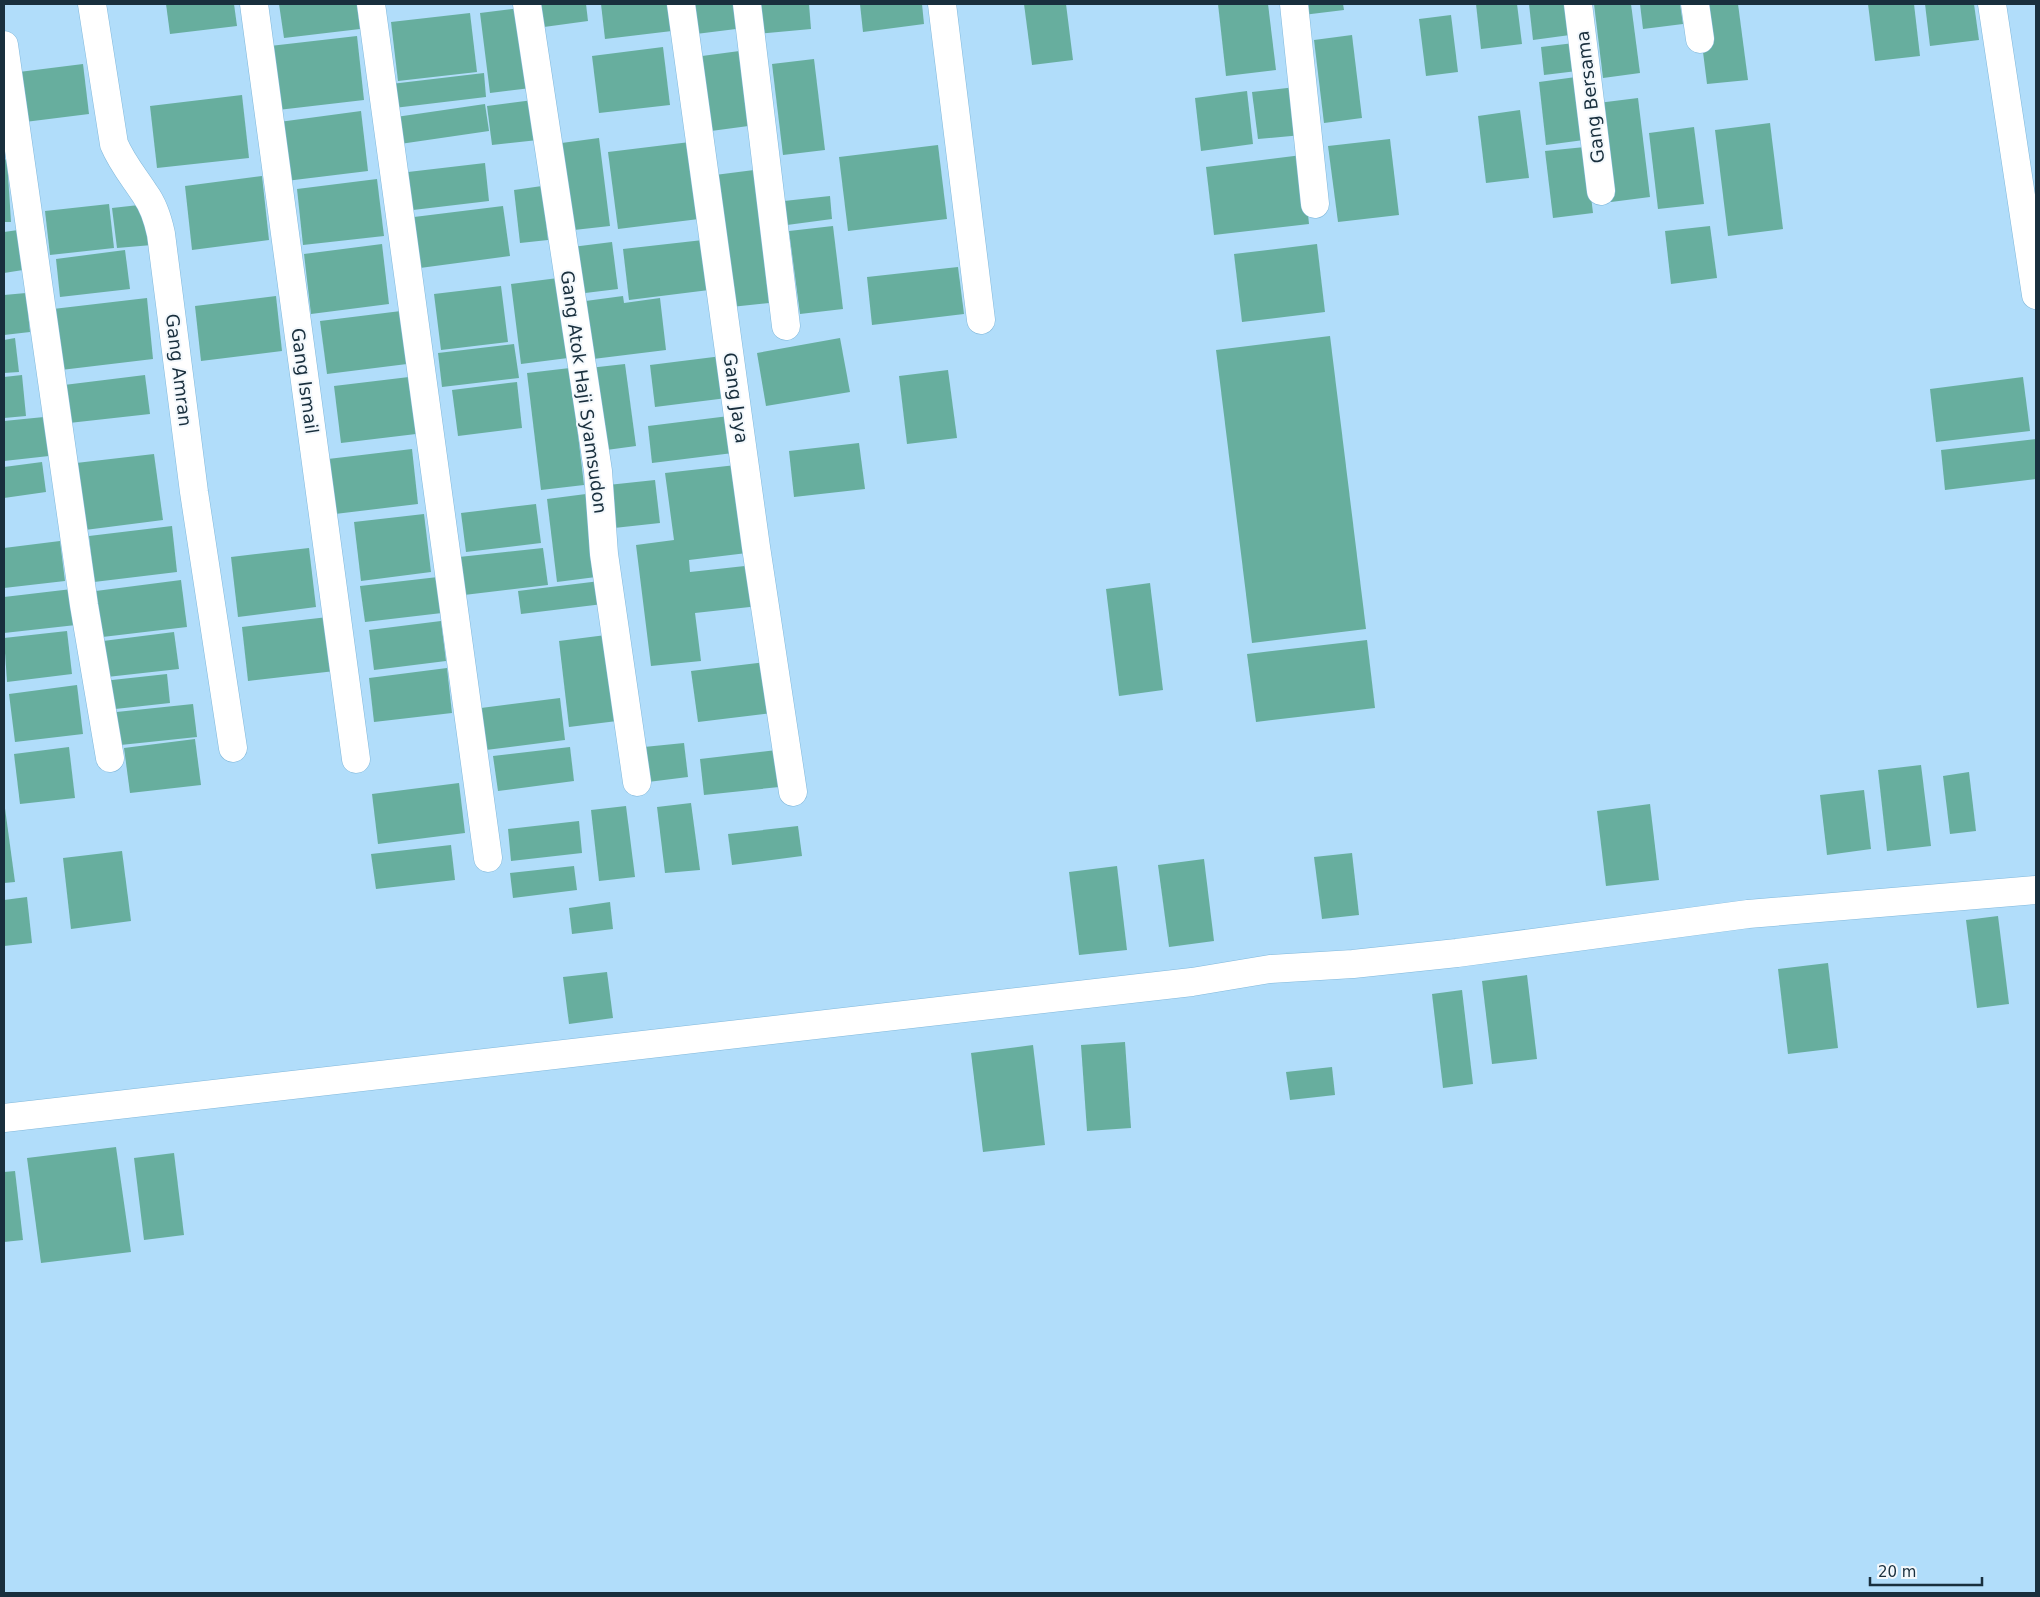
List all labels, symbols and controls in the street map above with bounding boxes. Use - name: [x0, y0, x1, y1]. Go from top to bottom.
- street label: Gang Bersama: [1571, 30, 1609, 164]
- street label: Gang Atok Haji Syamsudon: [557, 269, 611, 515]
- street label: Gang Amran: [162, 313, 196, 427]
- street label: Gang Ismail: [287, 327, 323, 435]
- street label: Gang Jaya: [719, 351, 753, 445]
- scale bar: [1870, 1554, 1982, 1586]
- text: 20 m: [1878, 1563, 1916, 1581]

